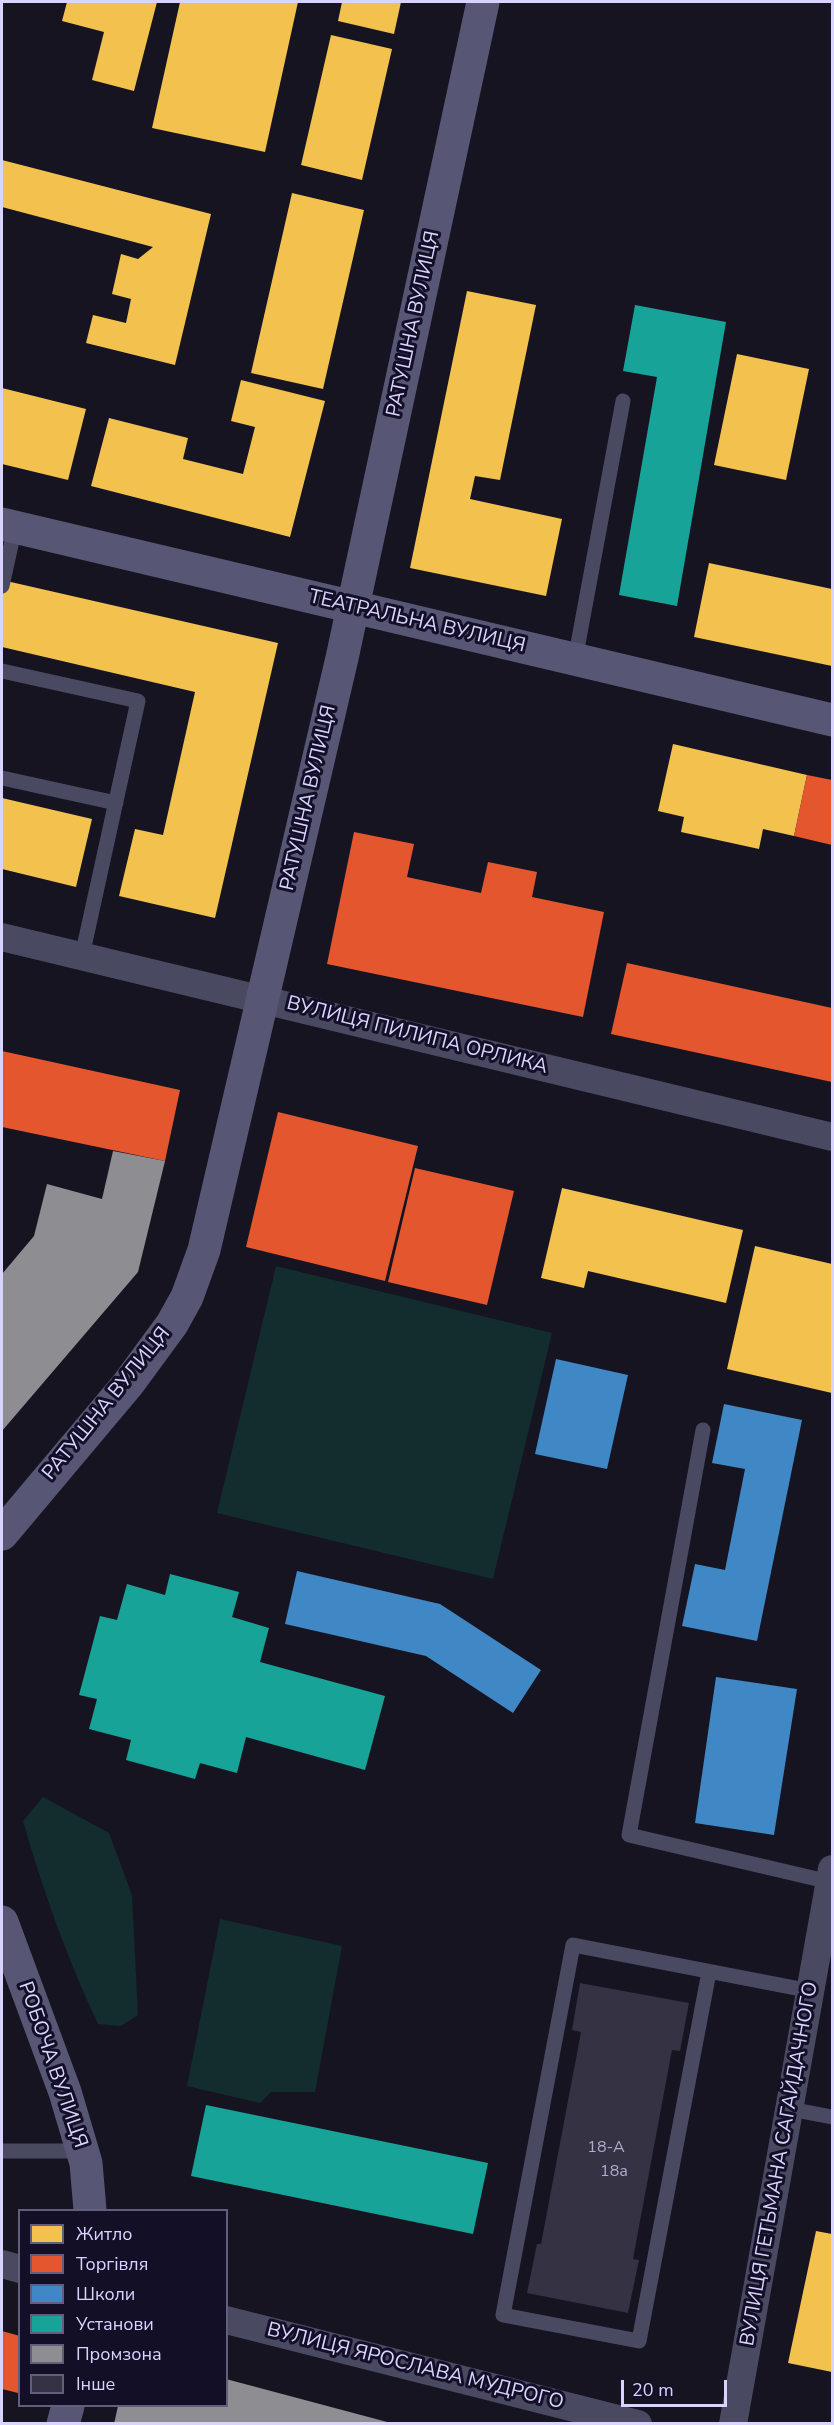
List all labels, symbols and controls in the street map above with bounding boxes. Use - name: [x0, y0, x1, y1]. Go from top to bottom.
- street label: РАТУШНА ВУЛИЦЯ: [383, 229, 445, 419]
- street label: ТЕАТРАЛЬНА ВУЛИЦЯ: [306, 585, 528, 659]
- street label: РАТУШНА ВУЛИЦЯ: [276, 703, 342, 893]
- street label: ВУЛИЦЯ ПИЛИПА ОРЛИКА: [284, 992, 550, 1080]
- street label: РАТУШНА ВУЛИЦЯ: [38, 1323, 176, 1485]
- street label: РОБОЧА ВУЛИЦЯ: [12, 1979, 92, 2151]
- street label: ВУЛИЦЯ ГЕТЬМАНА САГАЙДАЧНОГО: [736, 1980, 824, 2348]
- house number: 18-А: [587, 2138, 625, 2158]
- house number: 18а: [600, 2162, 628, 2182]
- legend: [18, 2209, 228, 2407]
- text: Житло: [76, 2222, 132, 2246]
- text: Торгівля: [76, 2252, 148, 2276]
- text: Школи: [76, 2282, 135, 2306]
- text: Установи: [76, 2312, 154, 2336]
- street label: ВУЛИЦЯ ЯРОСЛАВА МУДРОГО: [264, 2318, 566, 2416]
- text: Промзона: [76, 2342, 162, 2366]
- scale bar: [624, 2368, 730, 2406]
- text: Інше: [76, 2372, 115, 2396]
- text: 20 m: [632, 2378, 674, 2402]

